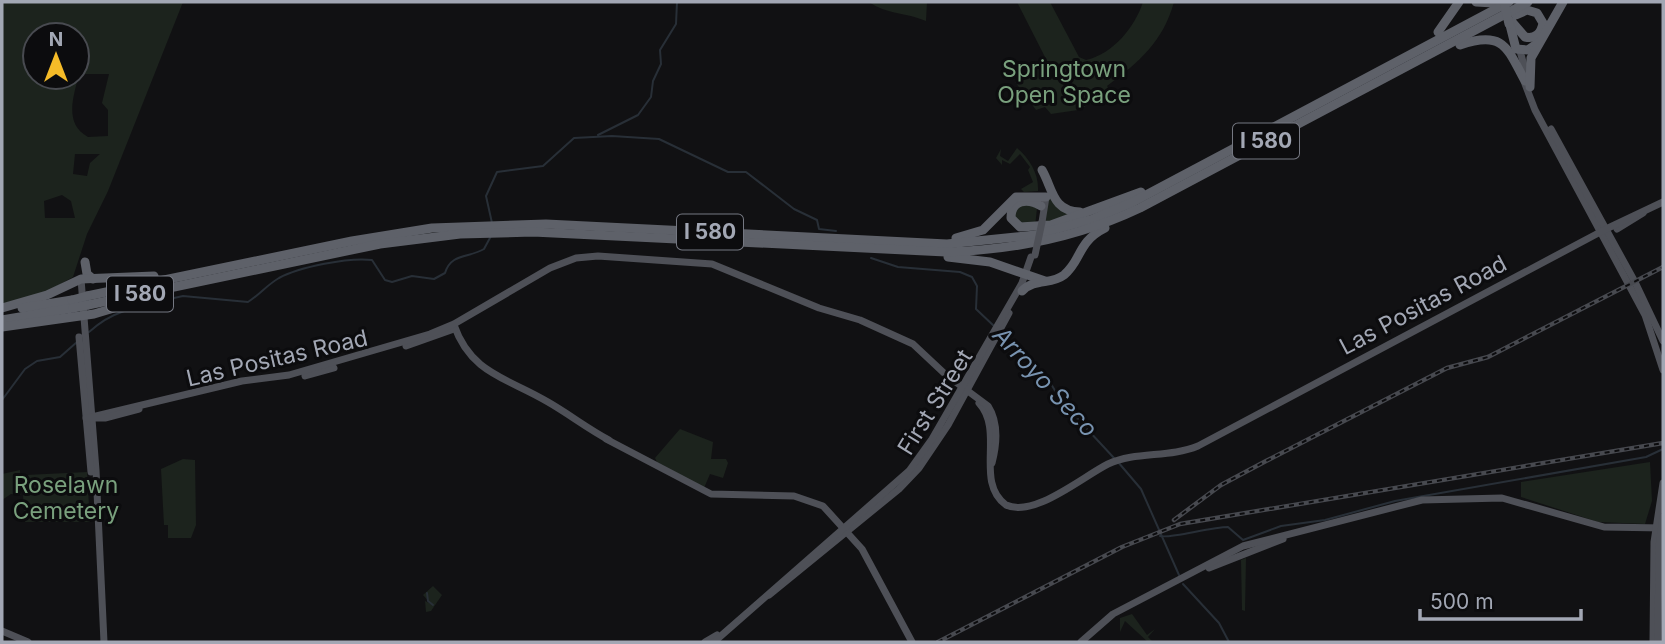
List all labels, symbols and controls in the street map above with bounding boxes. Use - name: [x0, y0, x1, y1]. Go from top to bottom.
- north arrow: [21, 21, 91, 91]
- text: N: [49, 28, 63, 51]
- park label: Springtown Open Space: [997, 55, 1131, 109]
- road number: I 580: [1233, 124, 1299, 158]
- road number: I 580: [677, 215, 743, 250]
- street label: Las Positas Road: [1335, 249, 1511, 361]
- road number: I 580: [107, 276, 173, 312]
- water label: Arroyo Seco: [986, 320, 1104, 443]
- street label: Las Positas Road: [184, 324, 370, 392]
- street label: First Street: [892, 344, 979, 460]
- park label: Roselawn Cemetery: [13, 471, 119, 525]
- scale bar: [1420, 578, 1581, 622]
- text: 500 m: [1430, 589, 1494, 614]

